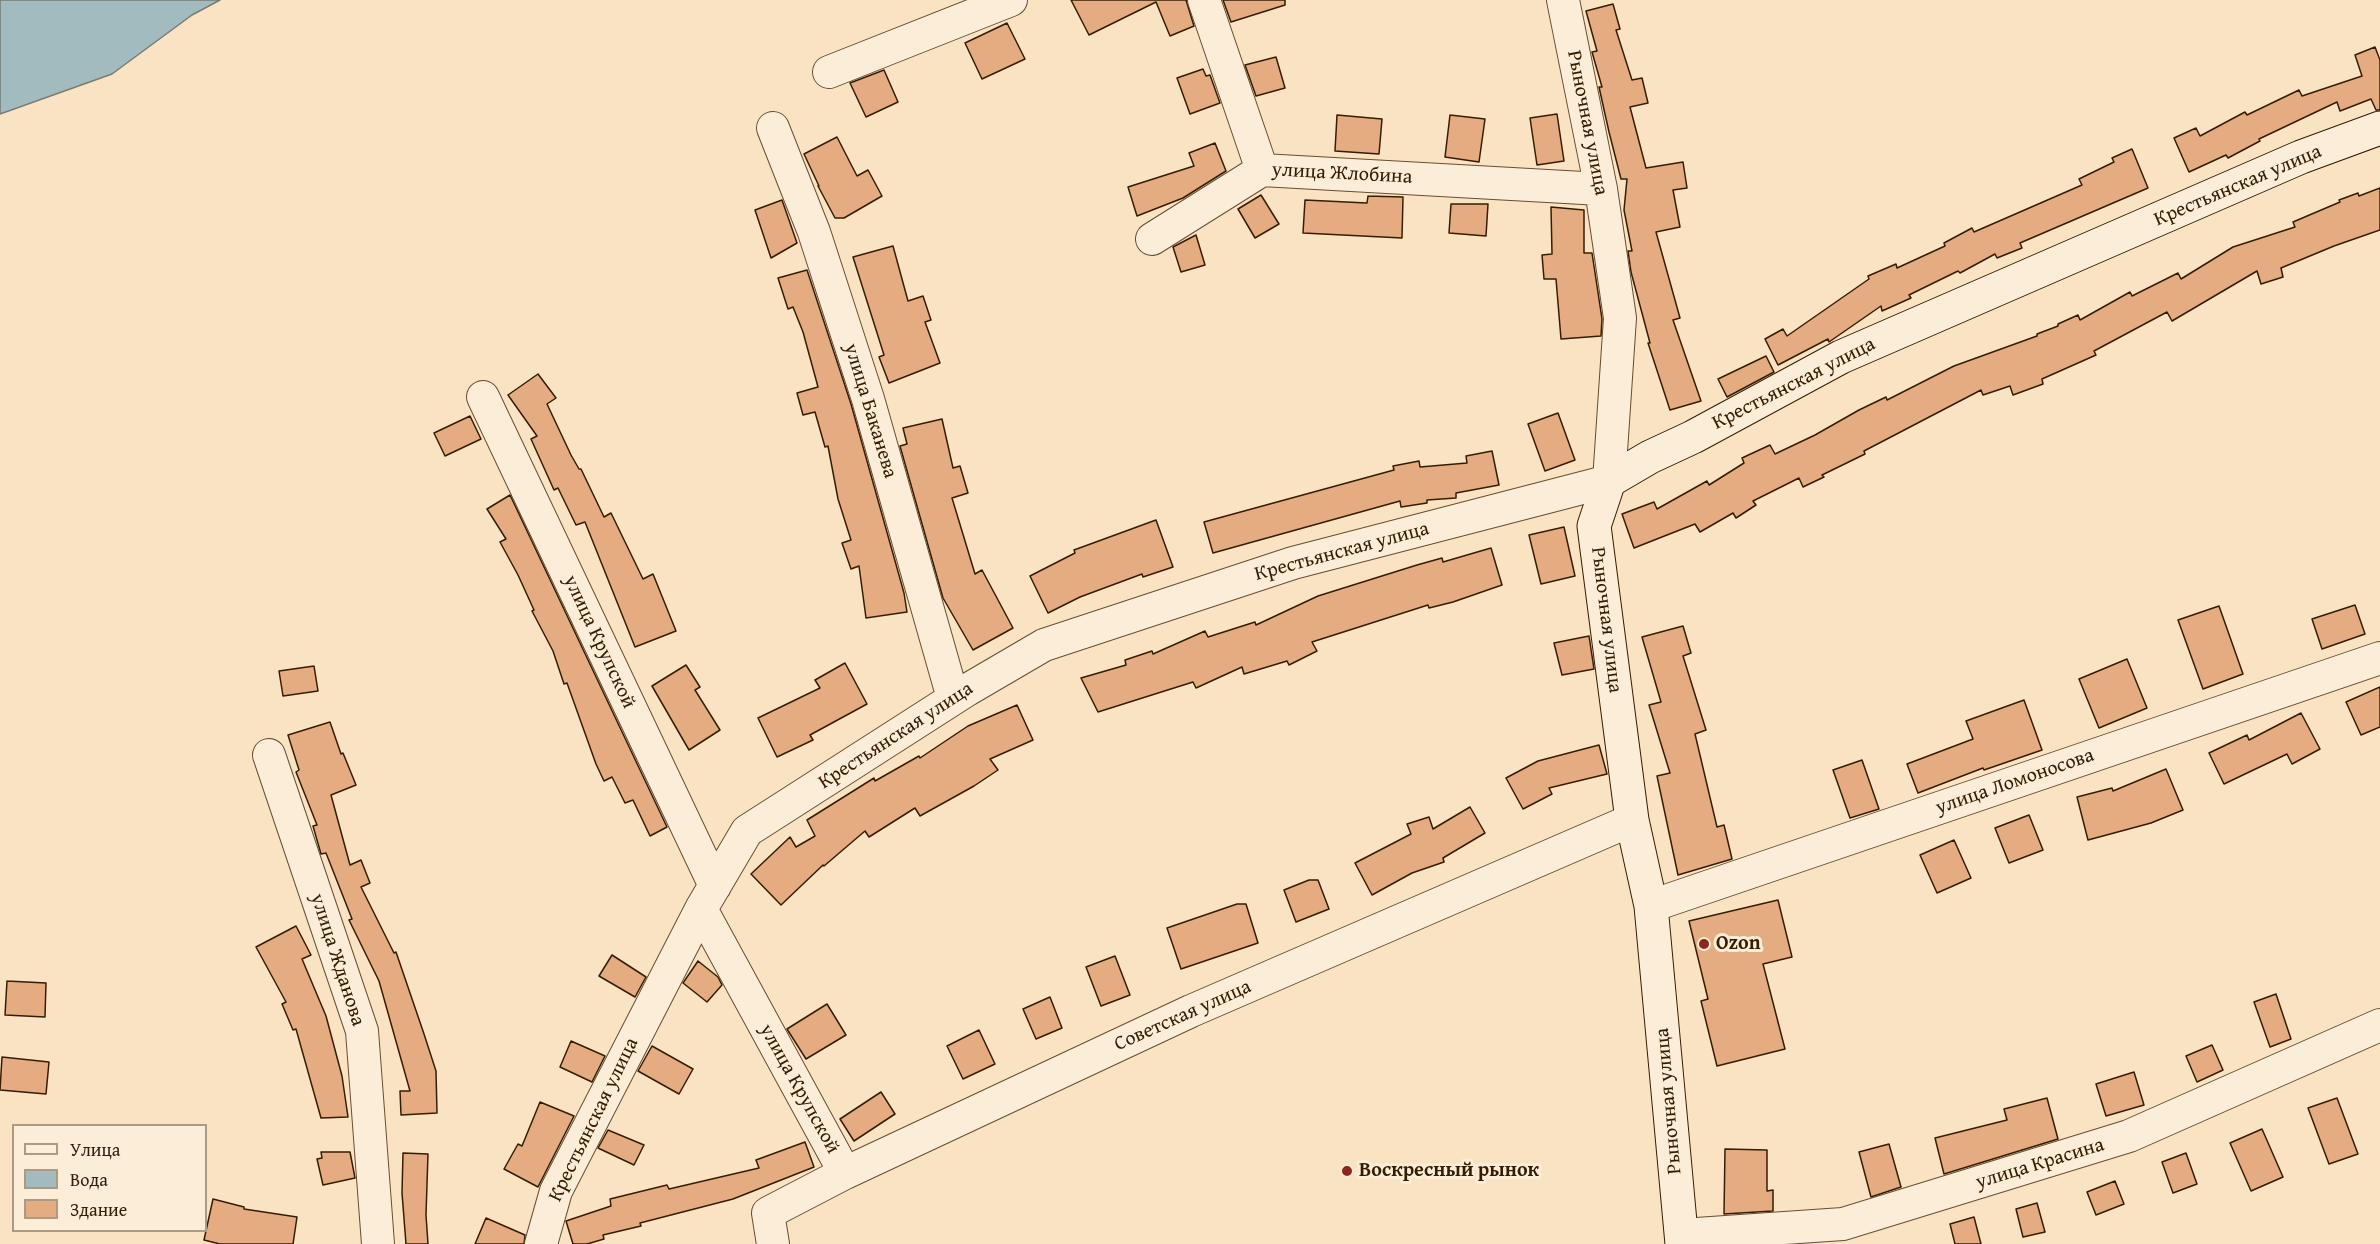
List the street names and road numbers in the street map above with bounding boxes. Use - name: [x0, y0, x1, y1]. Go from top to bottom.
- street label: Рыночная улица: [1561, 49, 1613, 197]
- street label: Крестьянская улица: [2151, 140, 2325, 232]
- street label: улица Жлобина: [1271, 158, 1413, 190]
- street label: Крестьянская улица: [1709, 333, 1879, 435]
- street label: улица Баканева: [838, 341, 902, 481]
- street label: Крестьянская улица: [1252, 517, 1432, 587]
- street label: Рыночная улица: [1585, 546, 1627, 694]
- street label: улица Крупской: [558, 572, 640, 712]
- street label: Крестьянская улица: [814, 677, 978, 795]
- street label: улица Ломоносова: [1933, 744, 2097, 820]
- street label: улица Жданова: [304, 891, 370, 1029]
- street label: Советская улица: [1111, 975, 1255, 1057]
- street label: улица Крупской: [754, 1020, 844, 1158]
- street label: Рыночная улица: [1651, 1027, 1687, 1175]
- street label: Крестьянская улица: [544, 1034, 644, 1206]
- street label: улица Красина: [1973, 1133, 2107, 1195]

